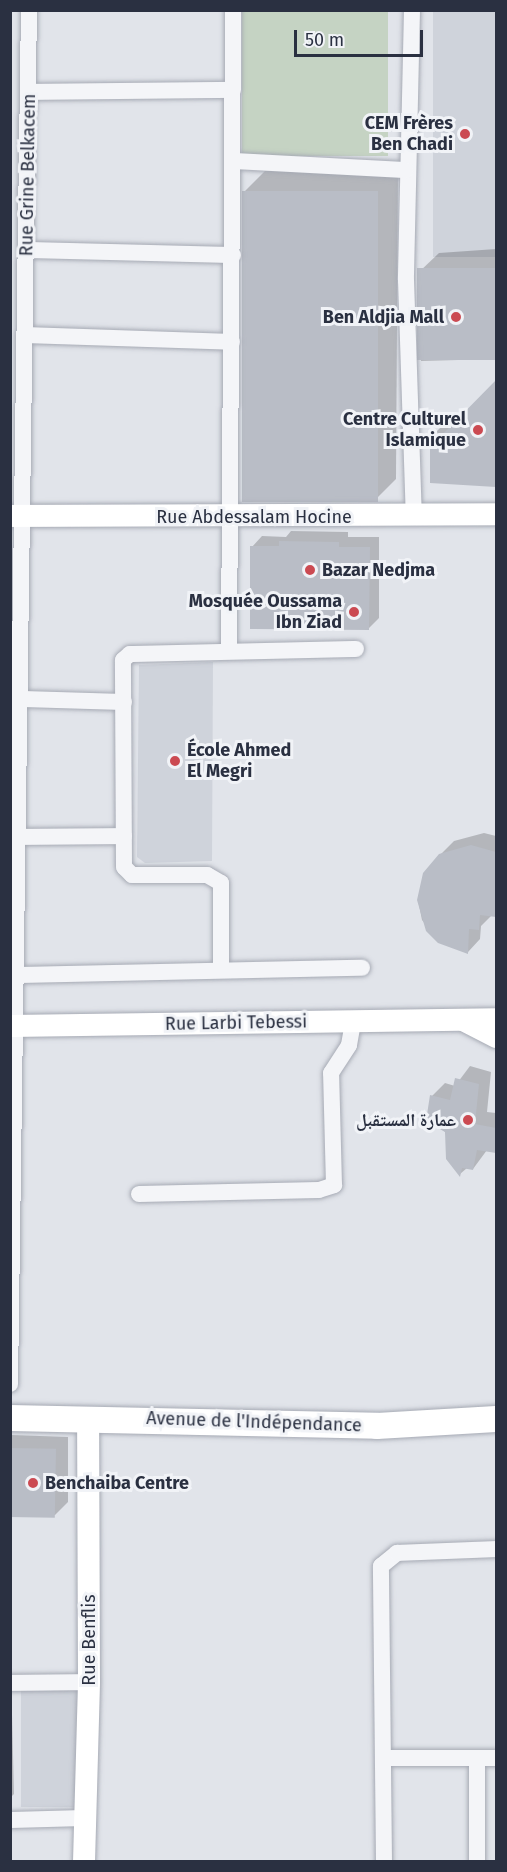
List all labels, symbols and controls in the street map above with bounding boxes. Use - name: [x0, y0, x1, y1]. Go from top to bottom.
- scale bar: [297, 18, 426, 56]
- text: 50 m: [305, 29, 344, 51]
- street label: Rue Grine Belkacem: [16, 93, 40, 257]
- place label: CEM Frères Ben Chadi: [365, 113, 453, 156]
- marker: CEM Frères Ben Chadi: [458, 127, 472, 141]
- place label: Ben Aldjia Mall: [323, 306, 444, 328]
- marker: Ben Aldjia Mall: [449, 310, 463, 324]
- place label: Centre Culturel Islamique: [343, 409, 466, 452]
- marker: Centre Culturel Islamique: [471, 423, 485, 437]
- street label: Rue Abdessalam Hocine: [156, 506, 352, 528]
- place label: Bazar Nedjma: [322, 559, 435, 581]
- marker: Bazar Nedjma: [303, 563, 317, 577]
- place label: Mosquée Oussama Ibn Ziad: [189, 591, 342, 634]
- marker: Mosquée Oussama Ibn Ziad: [347, 605, 361, 619]
- place label: École Ahmed El Megri: [187, 740, 291, 783]
- marker: École Ahmed El Megri: [168, 754, 182, 768]
- street label: Rue Larbi Tebessi: [165, 1011, 307, 1035]
- place label: عمارة المستقبل: [356, 1109, 456, 1131]
- marker: عمارة المستقبل: [461, 1113, 475, 1127]
- street label: Avenue de l'Indépendance: [146, 1407, 362, 1437]
- place label: Benchaiba Centre: [45, 1472, 189, 1494]
- marker: Benchaiba Centre: [26, 1476, 40, 1490]
- street label: Rue Benflis: [78, 1594, 100, 1686]

